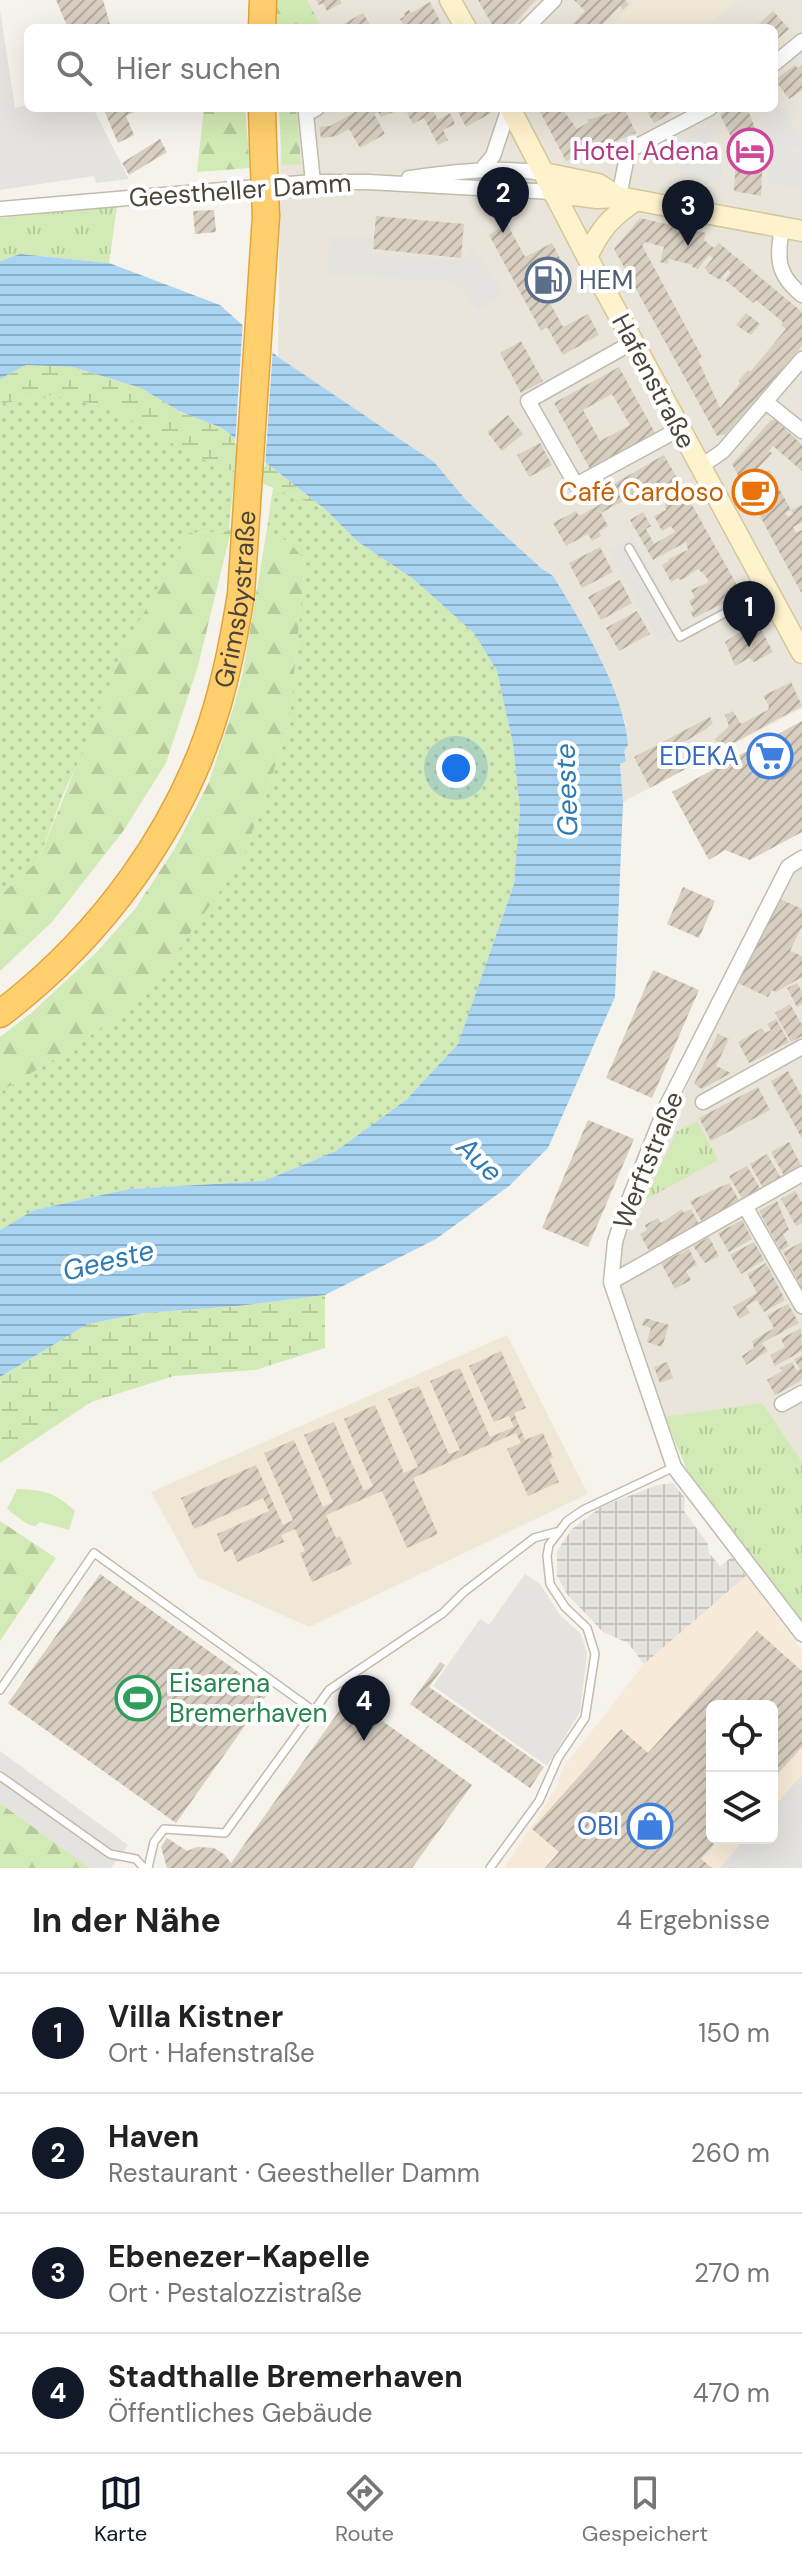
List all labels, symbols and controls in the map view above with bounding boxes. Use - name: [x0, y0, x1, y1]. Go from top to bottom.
- search box: [24, 24, 778, 112]
- icon: search: [52, 46, 96, 90]
- text: Hier suchen: [116, 49, 281, 88]
- hotel icon: Hotel Adena: [726, 127, 774, 175]
- place label: Hotel Adena: [572, 134, 719, 168]
- street label: Geestheller Damm: [128, 165, 352, 215]
- pin: 2: [477, 167, 529, 233]
- pin: 3: [662, 180, 714, 246]
- fuel station icon: HEM: [524, 256, 572, 304]
- place label: HEM: [579, 263, 633, 297]
- street label: Hafenstraße: [604, 308, 704, 454]
- cafe icon: Café Cardoso: [731, 468, 779, 516]
- place label: Café Cardoso: [559, 475, 724, 509]
- street label: Grimsbystraße: [206, 509, 263, 691]
- pin: 1: [723, 581, 775, 647]
- supermarket icon: EDEKA: [746, 732, 794, 780]
- place label: EDEKA: [659, 739, 739, 773]
- water label: Geeste: [546, 743, 587, 837]
- your location: [436, 748, 476, 788]
- street label: Werftstraße: [605, 1086, 691, 1234]
- water label: Aue: [448, 1128, 511, 1190]
- water label: Geeste: [58, 1231, 158, 1290]
- place label: Eisarena Bremerhaven: [169, 1666, 327, 1730]
- sports icon: Eisarena Bremerhaven: [114, 1674, 162, 1722]
- pin: 4: [338, 1675, 390, 1741]
- map controls: [706, 1700, 778, 1844]
- button: locate: [706, 1700, 778, 1772]
- button: layers: [706, 1772, 778, 1844]
- shop icon: OBI: [626, 1802, 674, 1850]
- place label: OBI: [577, 1809, 619, 1843]
- text: In der Nähe: [32, 1898, 221, 1943]
- text: 4 Ergebnisse: [616, 1903, 770, 1937]
- text: Villa Kistner: [108, 1997, 283, 2036]
- text: 1: [53, 2016, 63, 2050]
- text: 150 m: [698, 2016, 770, 2050]
- text: Ort · Hafenstraße: [108, 2036, 315, 2070]
- text: Haven: [108, 2117, 199, 2156]
- text: 2: [50, 2136, 66, 2170]
- text: 260 m: [691, 2136, 770, 2170]
- text: Restaurant · Geestheller Damm: [108, 2156, 480, 2190]
- text: Ebenezer-Kapelle: [108, 2237, 370, 2276]
- text: 3: [50, 2256, 66, 2290]
- text: 270 m: [694, 2256, 770, 2290]
- text: Ort · Pestalozzistraße: [108, 2276, 362, 2310]
- text: Stadthalle Bremerhaven: [108, 2357, 463, 2396]
- text: 4: [50, 2376, 66, 2410]
- text: 470 m: [693, 2376, 770, 2410]
- text: Öffentliches Gebäude: [108, 2396, 373, 2430]
- tab: Karte: [94, 2471, 147, 2548]
- tab: Route: [335, 2471, 394, 2548]
- tab: Gespeichert: [582, 2471, 708, 2548]

